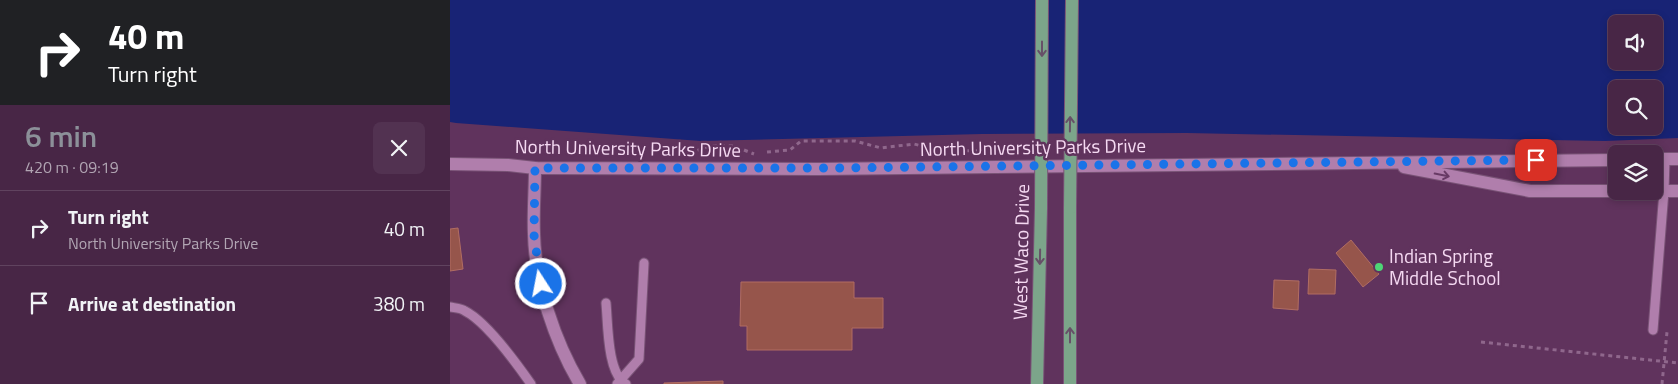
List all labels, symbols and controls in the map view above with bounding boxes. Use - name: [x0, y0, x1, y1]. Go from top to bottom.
- text: 40 m: [108, 9, 184, 63]
- map controls: [1608, 15, 1663, 200]
- button: sound: [1608, 15, 1663, 70]
- icon: right: [25, 20, 90, 85]
- one-way arrow: [1037, 40, 1047, 56]
- text: Turn right: [108, 57, 197, 91]
- button: search: [1608, 80, 1663, 135]
- text: 6 min: [25, 113, 97, 159]
- one-way arrow: [1066, 117, 1075, 133]
- button: close: [373, 122, 425, 174]
- street label: North University Parks Drive: [920, 130, 1146, 163]
- street label: North University Parks Drive: [515, 131, 741, 164]
- pin: [1515, 139, 1557, 181]
- button: layers: [1608, 145, 1663, 200]
- icon: arrive: [1522, 146, 1550, 174]
- text: 420 m · 09:19: [25, 155, 119, 179]
- one-way arrow: [1433, 170, 1449, 180]
- street label: West Waco Drive: [1005, 184, 1036, 320]
- text: Turn right: [68, 202, 149, 231]
- icon: right: [25, 214, 53, 242]
- text: 40 m: [384, 214, 425, 243]
- text: North University Parks Drive: [68, 231, 258, 255]
- place label: Indian Spring Middle School: [1389, 241, 1501, 292]
- one-way arrow: [1035, 248, 1045, 265]
- position arrow: [514, 257, 566, 309]
- marker: Indian Spring Middle School: [1373, 261, 1385, 273]
- icon: arrive: [25, 289, 53, 317]
- text: Arrive at destination: [68, 289, 236, 318]
- text: 380 m: [373, 289, 425, 318]
- one-way arrow: [1065, 328, 1075, 344]

